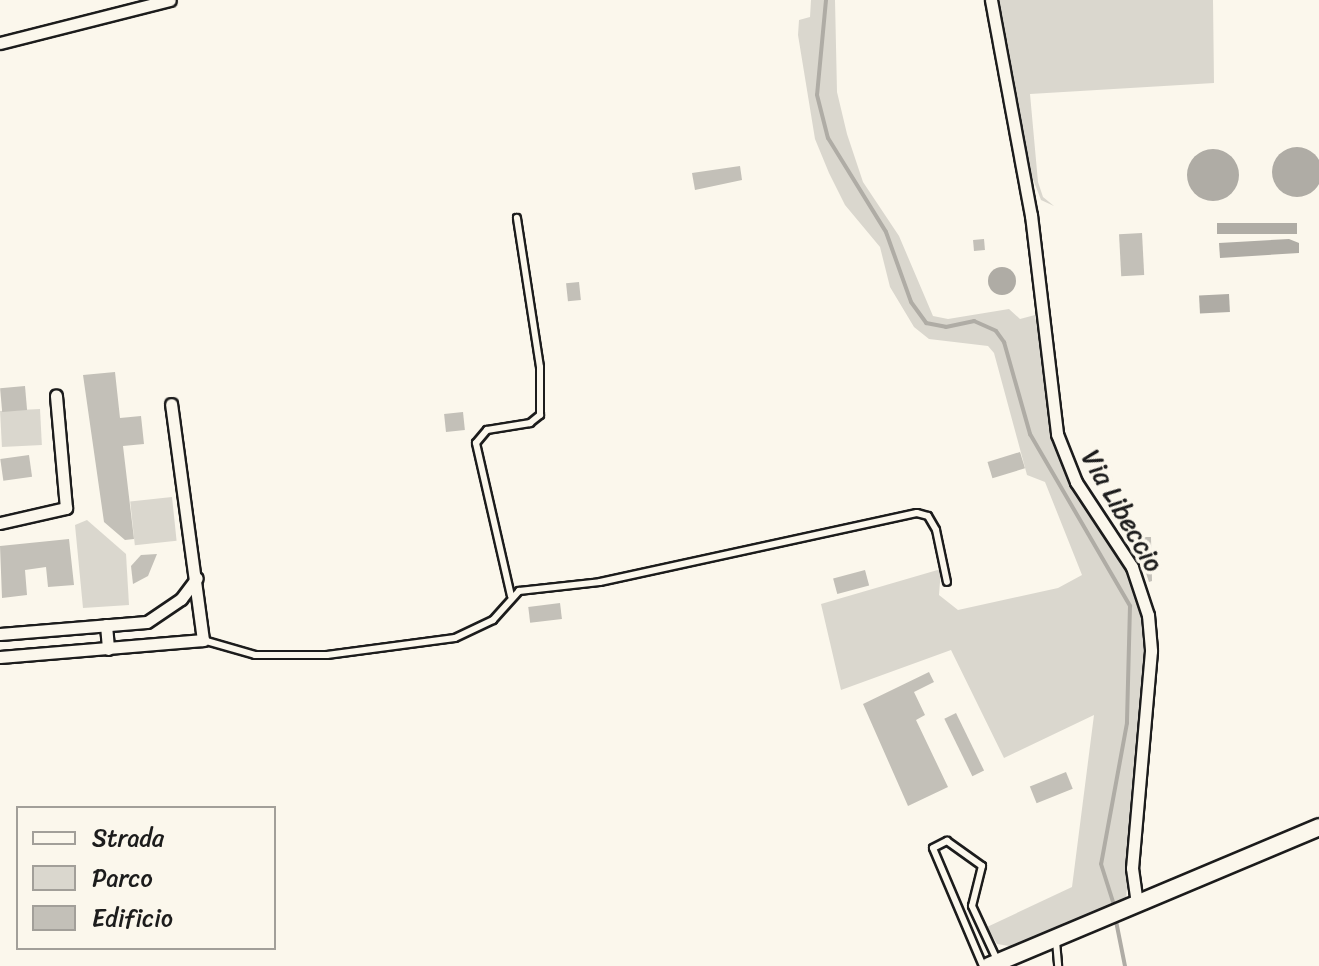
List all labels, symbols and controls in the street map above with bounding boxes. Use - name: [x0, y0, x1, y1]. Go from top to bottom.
- street label: Via Libeccio: [1075, 444, 1169, 578]
- legend: [16, 806, 276, 950]
- text: Strada: [92, 817, 164, 859]
- text: Parco: [92, 857, 153, 899]
- text: Edificio: [92, 897, 173, 939]

